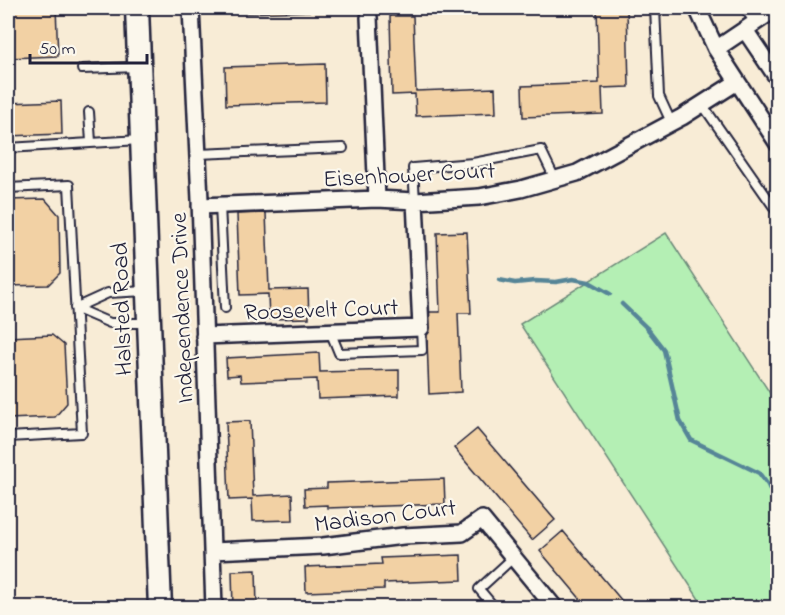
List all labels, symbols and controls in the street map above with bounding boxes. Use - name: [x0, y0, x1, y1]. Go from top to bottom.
- scale bar: [30, 27, 147, 65]
- text: 50 m: [39, 37, 76, 63]
- street label: Eisenhower Court: [322, 155, 496, 198]
- street label: Independence Drive: [163, 212, 204, 404]
- street label: Halsted Road: [104, 241, 143, 376]
- street label: Roosevelt Court: [243, 291, 399, 332]
- street label: Madison Court: [312, 491, 458, 544]

